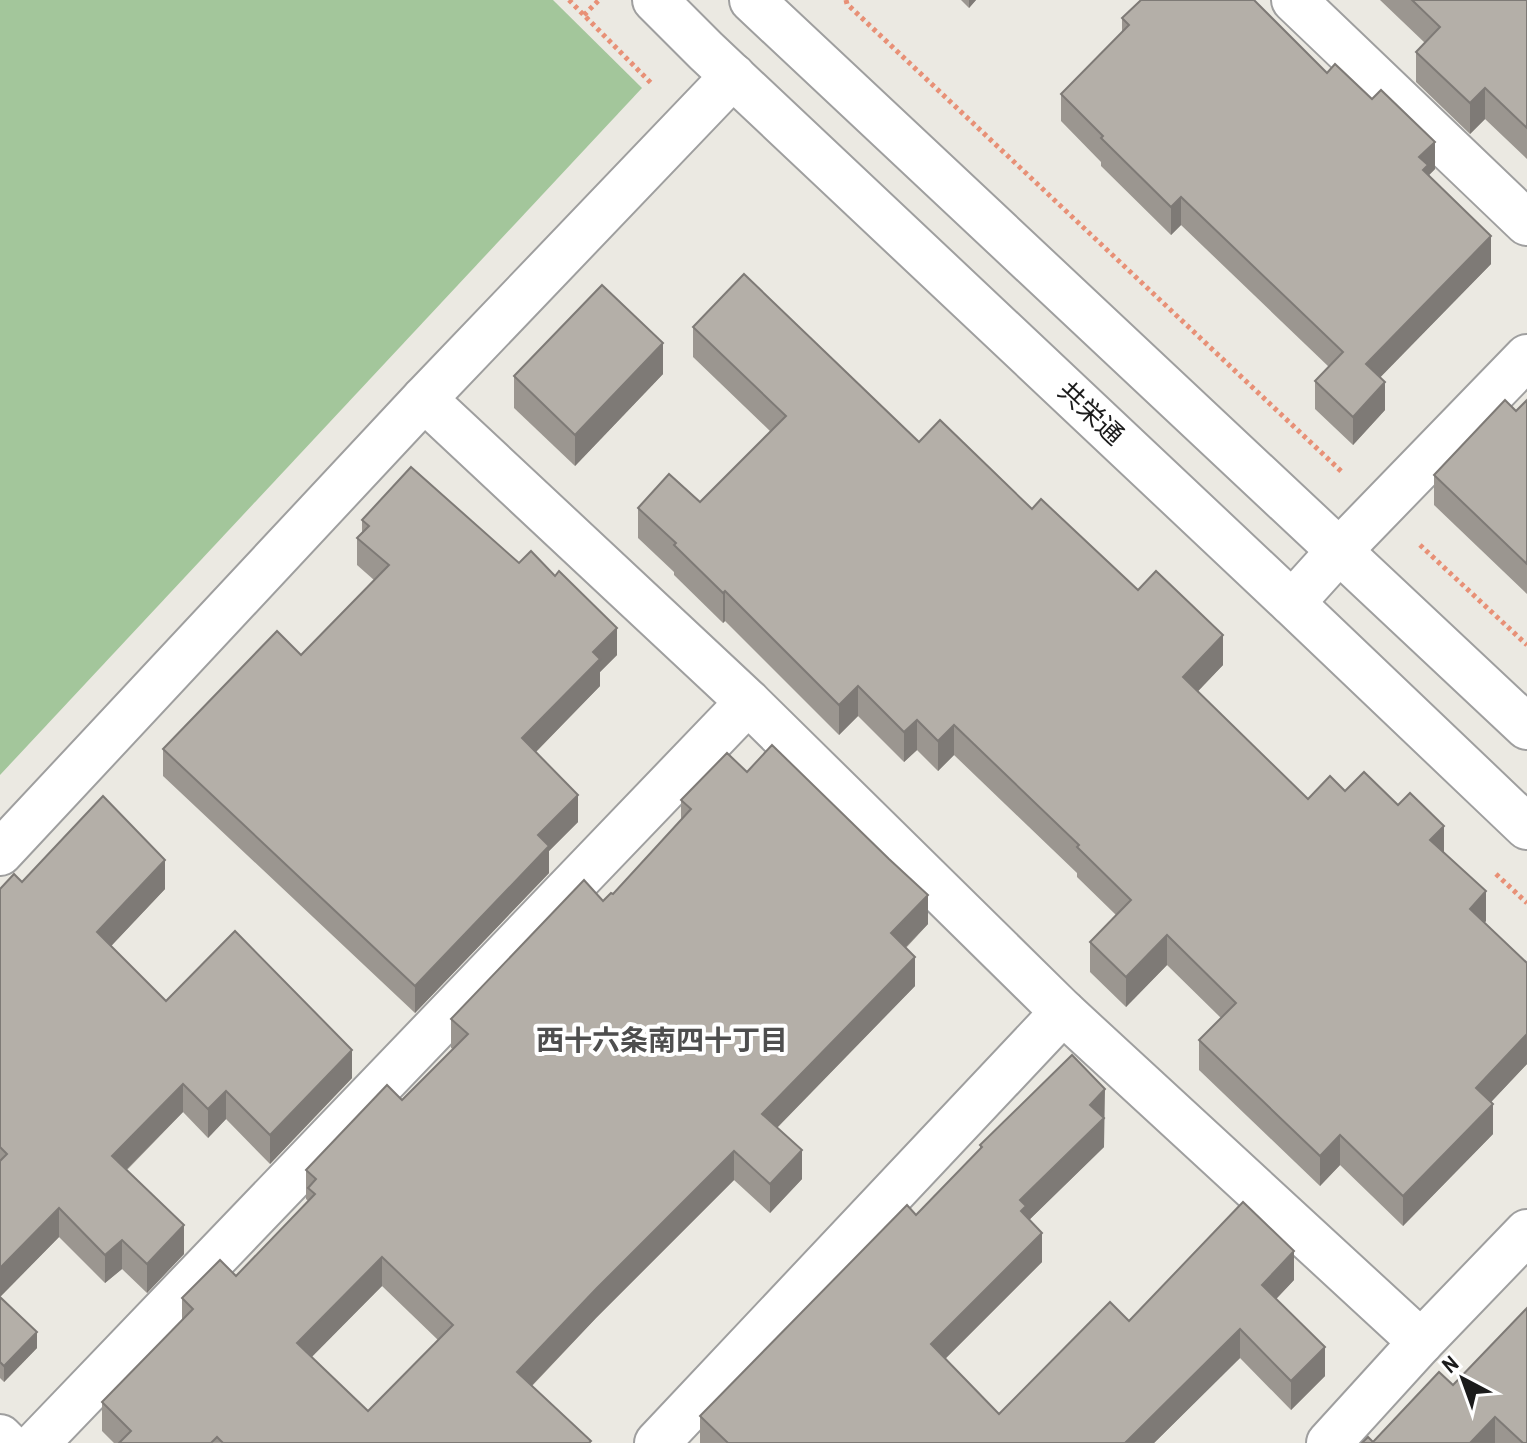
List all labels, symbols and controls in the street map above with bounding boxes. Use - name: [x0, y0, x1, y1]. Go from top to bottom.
- street label: 共栄通: [1051, 373, 1132, 452]
- district label: 西十六条南四十丁目: [536, 1021, 788, 1059]
- north arrow: [1423, 1339, 1503, 1419]
- text: N: [1435, 1348, 1465, 1380]

